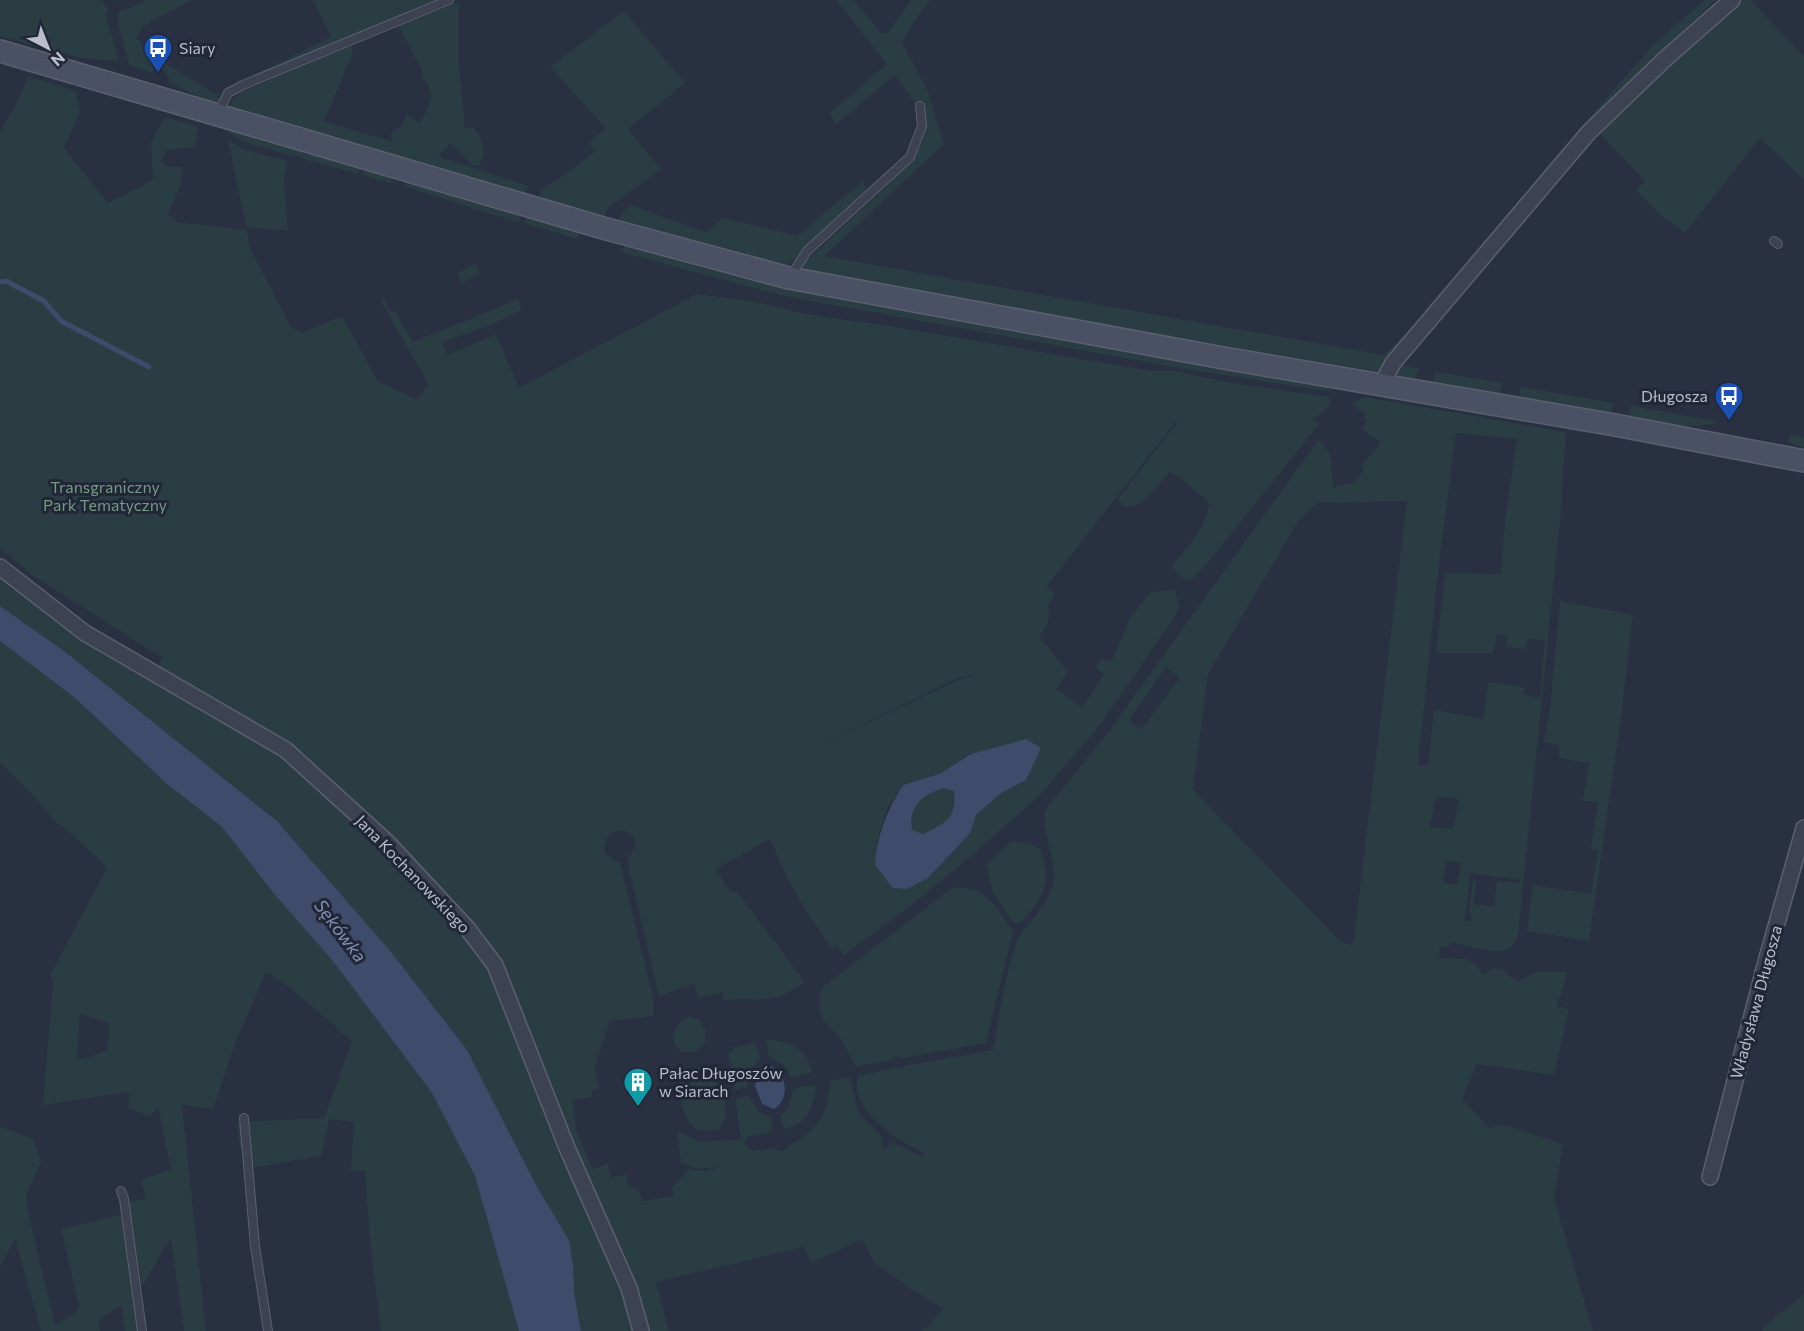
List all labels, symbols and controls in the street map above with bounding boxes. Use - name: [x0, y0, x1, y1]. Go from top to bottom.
- north arrow: [18, 18, 78, 78]
- bus stop icon: Siary: [142, 32, 174, 74]
- place label: Siary: [179, 38, 216, 57]
- text: N: [48, 48, 69, 71]
- bus stop icon: Długosza: [1713, 380, 1745, 422]
- place label: Długosza: [1641, 386, 1708, 405]
- park label: Transgraniczny Park Tematyczny: [43, 477, 167, 514]
- street label: Jana Kochanowskiego: [352, 811, 475, 937]
- water label: Sękówka: [310, 895, 372, 966]
- street label: Władysława Długosza: [1726, 923, 1785, 1081]
- place label: Pałac Długoszów w Siarach: [659, 1063, 783, 1100]
- building icon: Pałac Długoszów w Siarach: [622, 1066, 654, 1108]

